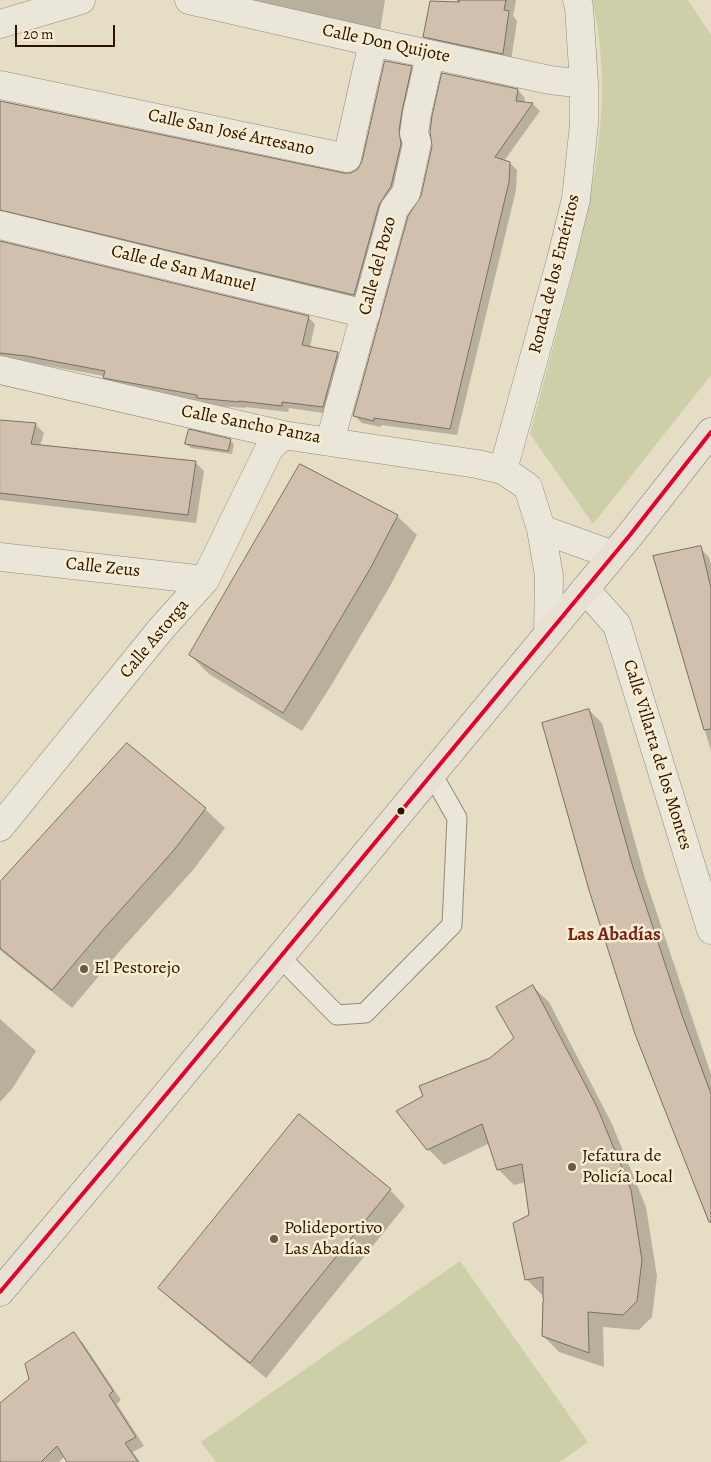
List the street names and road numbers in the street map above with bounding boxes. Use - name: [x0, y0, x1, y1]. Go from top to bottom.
- street label: Calle Don Quijote: [320, 20, 452, 68]
- street label: Calle San José Artesano: [146, 105, 316, 161]
- street label: Ronda de los Eméritos: [525, 192, 585, 356]
- street label: Calle del Pozo: [354, 214, 402, 318]
- street label: Calle de San Manuel: [109, 241, 257, 297]
- street label: Calle Sancho Panza: [179, 401, 323, 449]
- street label: Calle Zeus: [65, 553, 141, 583]
- street label: Calle Astorga: [116, 595, 194, 683]
- street label: Calle Villarta de los Montes: [618, 657, 696, 853]

